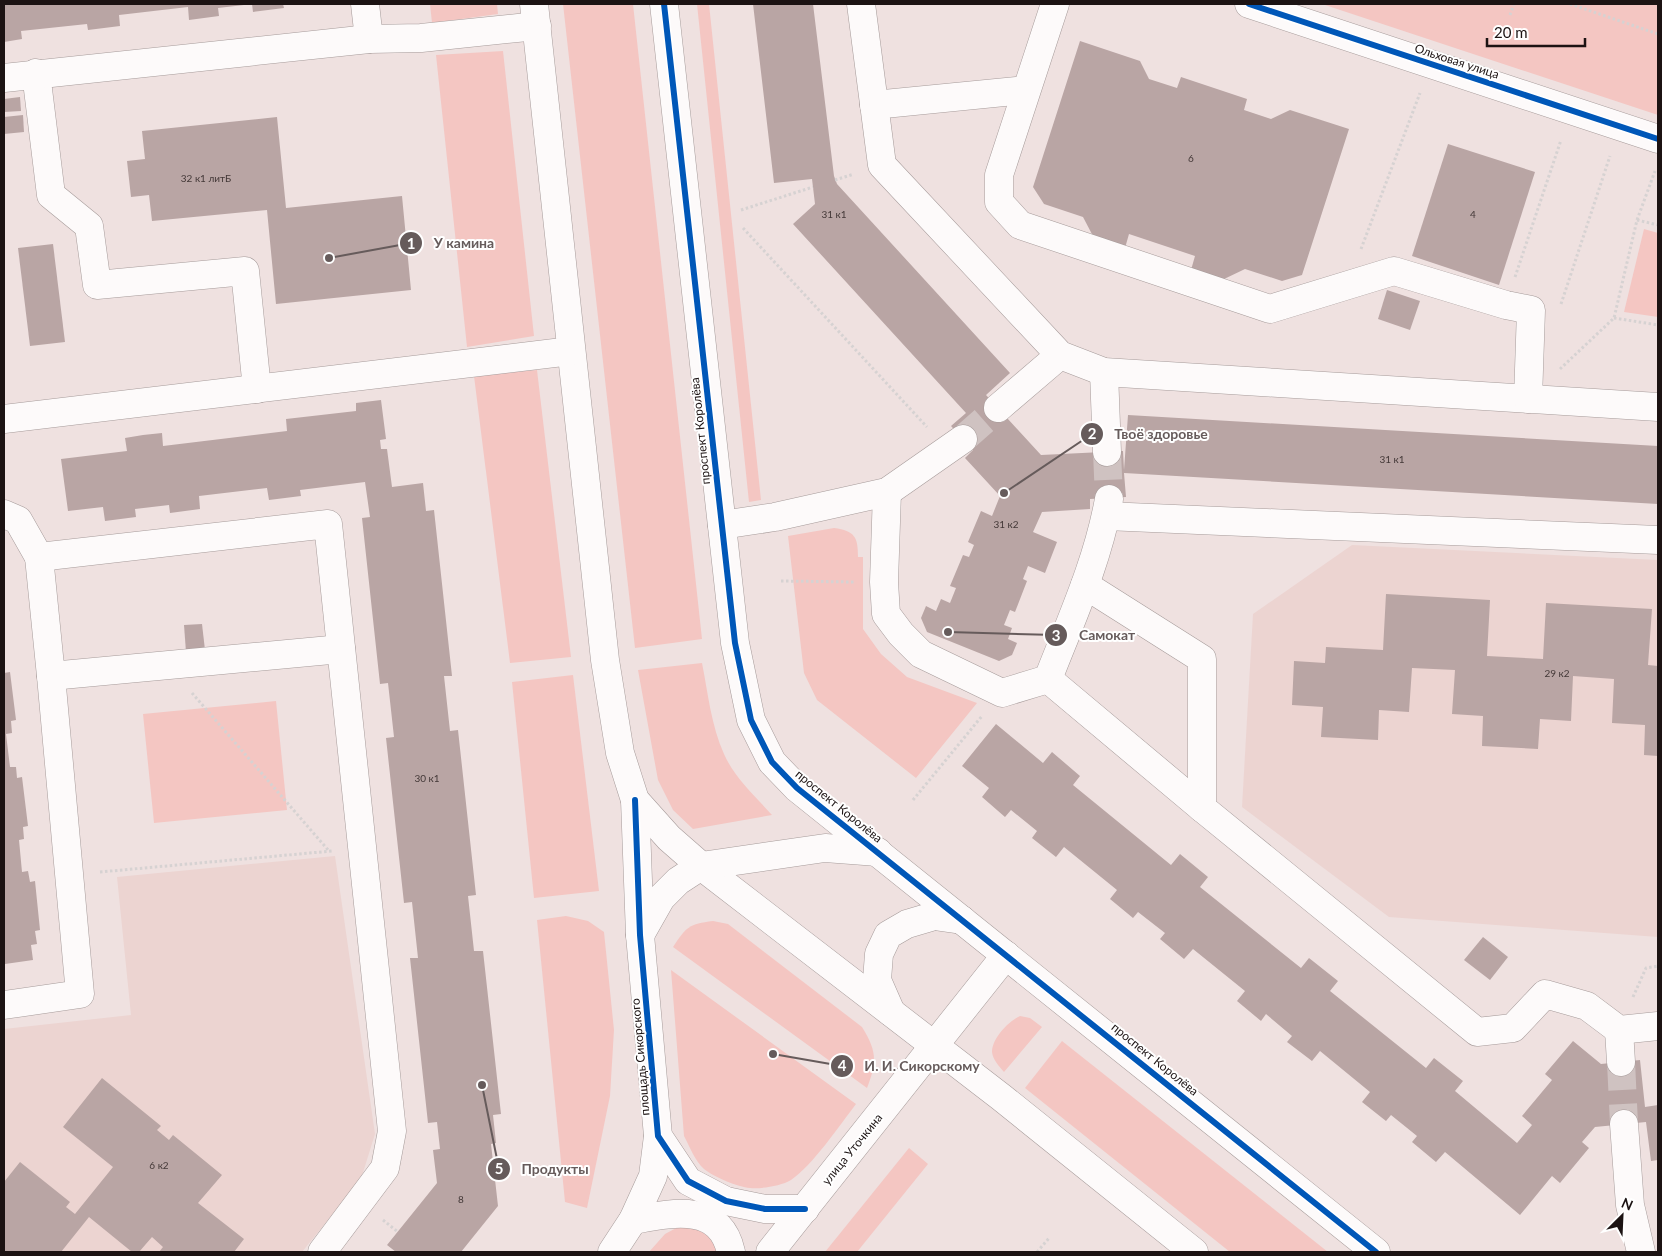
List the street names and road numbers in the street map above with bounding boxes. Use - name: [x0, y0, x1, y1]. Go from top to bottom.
- street label: Ольховая улица: [1413, 40, 1501, 82]
- street label: проспект Королёва: [687, 377, 713, 485]
- street label: проспект Королёва: [793, 766, 886, 846]
- street label: площадь Сикорского: [627, 998, 653, 1116]
- street label: проспект Королёва: [1109, 1019, 1202, 1099]
- street label: улица Уточкина: [819, 1110, 885, 1188]

